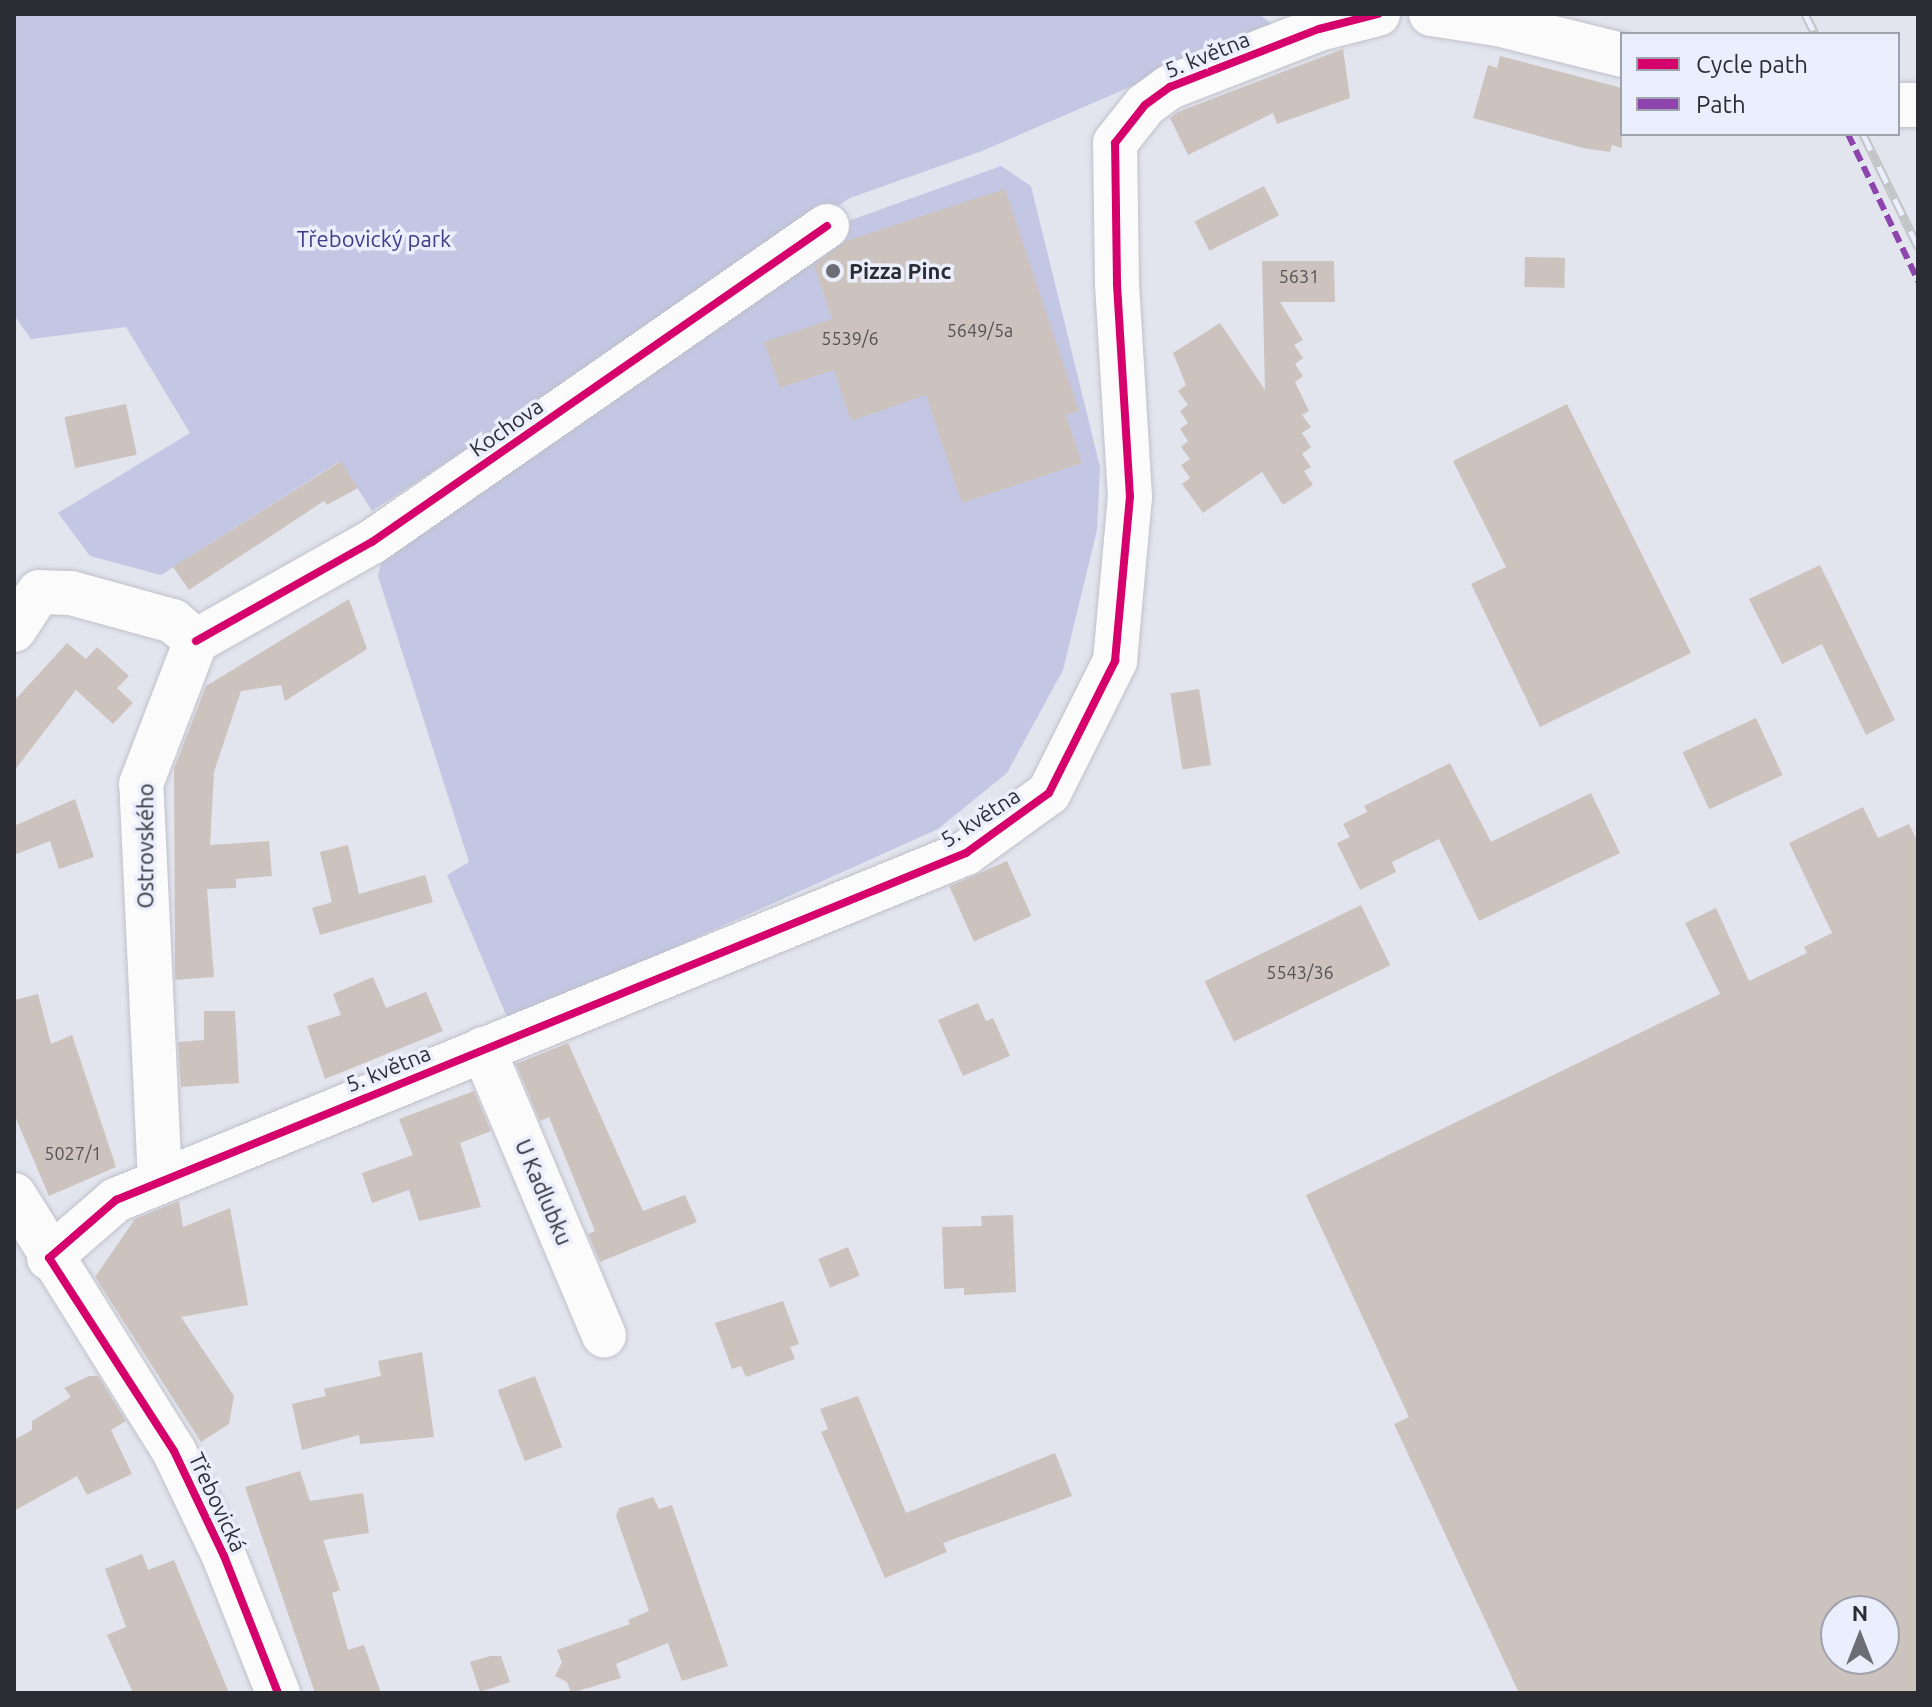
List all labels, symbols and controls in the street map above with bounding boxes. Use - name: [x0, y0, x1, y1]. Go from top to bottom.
- street label: 5. května: [1161, 25, 1253, 83]
- legend: [1620, 32, 1900, 136]
- text: Cycle path: [1696, 51, 1808, 78]
- text: Path: [1696, 91, 1746, 118]
- park label: Třebovický park: [297, 226, 451, 252]
- place label: Pizza Pinc: [849, 258, 951, 284]
- marker: Pizza Pinc: [824, 262, 842, 280]
- house number: 5631: [1279, 265, 1319, 287]
- house number: 5649/5a: [947, 319, 1013, 341]
- house number: 5539/6: [821, 327, 879, 349]
- street label: Kochova: [464, 392, 548, 462]
- street label: 5. května: [935, 782, 1025, 852]
- street label: Ostrovského: [132, 783, 158, 909]
- house number: 5543/36: [1266, 961, 1334, 983]
- street label: 5. května: [342, 1039, 434, 1097]
- street label: U Kadlubku: [510, 1135, 578, 1249]
- house number: 5027/1: [44, 1142, 102, 1164]
- street label: Třebovická: [184, 1448, 252, 1556]
- north arrow: [1820, 1595, 1900, 1675]
- text: N: [1852, 1600, 1868, 1625]

